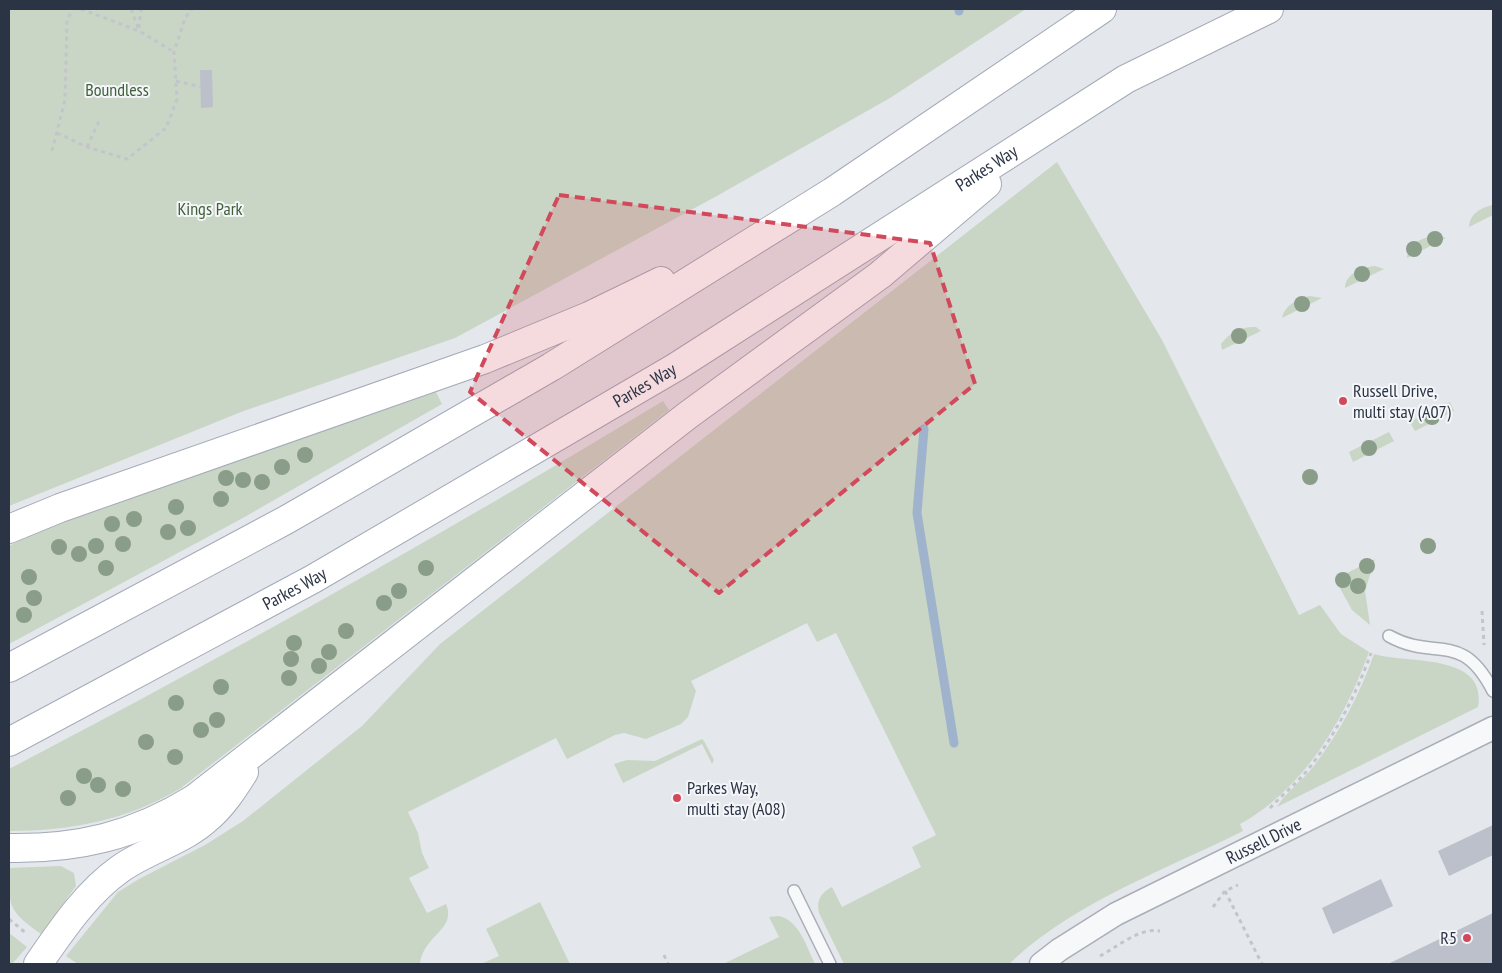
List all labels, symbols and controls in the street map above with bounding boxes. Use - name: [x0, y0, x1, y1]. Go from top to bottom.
- park label: Boundless: [85, 78, 149, 101]
- street label: Parkes Way: [951, 139, 1022, 196]
- park label: Kings Park: [177, 197, 243, 220]
- street label: Parkes Way: [609, 357, 680, 412]
- place label: Russell Drive, multi stay (A07): [1353, 379, 1452, 423]
- marker: Russell Drive, multi stay (A07): [1337, 395, 1349, 407]
- street label: Parkes Way: [258, 562, 330, 615]
- place label: Parkes Way, multi stay (A08): [687, 776, 786, 820]
- marker: Parkes Way, multi stay (A08): [671, 792, 683, 804]
- street label: Russell Drive: [1222, 812, 1305, 869]
- place label: R5: [1440, 926, 1457, 949]
- marker: R5: [1461, 932, 1473, 944]

